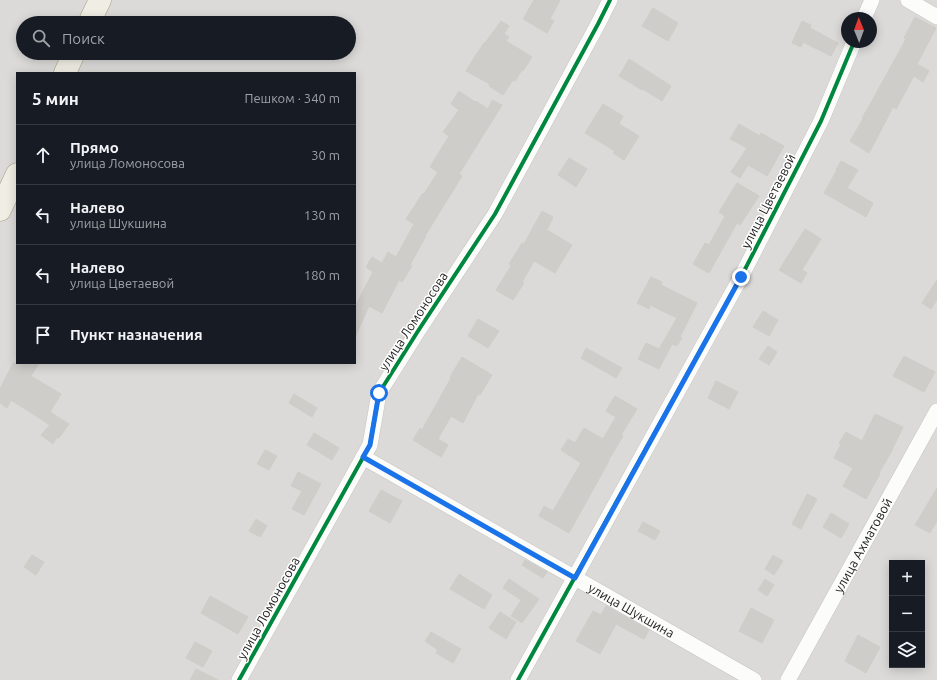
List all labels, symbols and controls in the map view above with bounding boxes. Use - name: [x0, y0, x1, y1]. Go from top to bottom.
- north arrow: [841, 12, 877, 48]
- search box: [16, 16, 356, 60]
- icon: search: [30, 27, 52, 49]
- text: Поиск: [62, 30, 105, 47]
- text: 5 мин: [32, 89, 79, 108]
- text: Пешком · 340 m: [244, 91, 340, 105]
- text: Прямо: [70, 139, 119, 156]
- icon: ahead: [32, 144, 54, 166]
- text: 30 m: [311, 148, 340, 162]
- street label: улица Цветаевой: [738, 151, 798, 251]
- text: улица Ломоносова: [70, 156, 185, 170]
- text: Налево: [70, 199, 125, 216]
- icon: left: [32, 204, 54, 226]
- text: 130 m: [304, 208, 340, 222]
- text: улица Шукшина: [70, 216, 167, 230]
- text: Налево: [70, 259, 125, 276]
- icon: left: [32, 264, 54, 286]
- text: 180 m: [304, 268, 340, 282]
- route end: [732, 268, 750, 286]
- street label: улица Ломоносова: [376, 269, 450, 373]
- text: улица Цветаевой: [70, 276, 174, 290]
- icon: arrive: [32, 324, 54, 346]
- text: Пункт назначения: [70, 326, 203, 343]
- route start: [370, 384, 388, 402]
- street label: улица Ахматовой: [831, 496, 894, 595]
- street label: улица Ломоносова: [234, 554, 302, 662]
- map controls: [889, 560, 925, 668]
- button: +: [889, 560, 925, 596]
- street label: улица Шукшина: [586, 580, 677, 640]
- button: −: [889, 596, 925, 632]
- button: layers: [889, 632, 925, 668]

